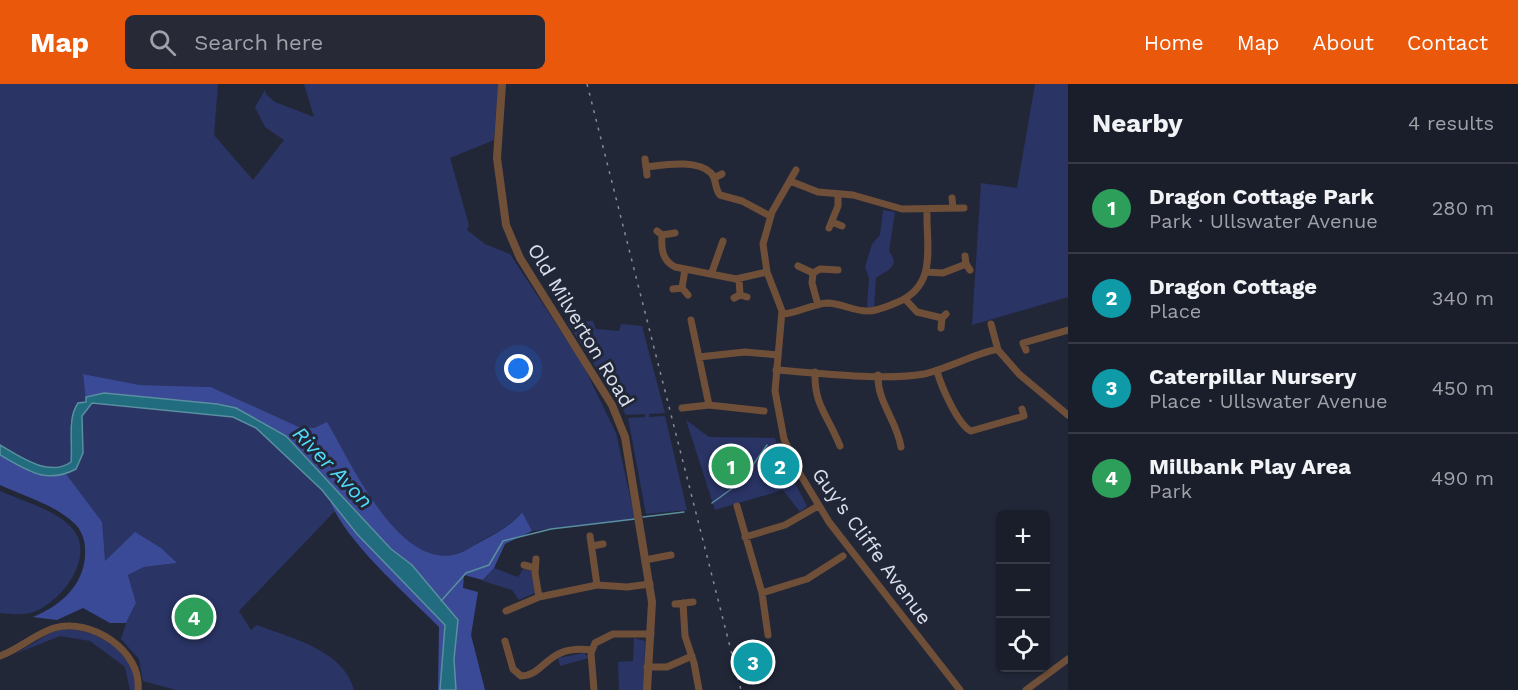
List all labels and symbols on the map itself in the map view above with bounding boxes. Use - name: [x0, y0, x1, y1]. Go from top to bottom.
- street label: Old Milverton Road: [523, 239, 639, 411]
- your location: [504, 354, 533, 383]
- water label: River Avon: [288, 421, 378, 513]
- pin: 1: [712, 444, 750, 488]
- pin: 2: [760, 444, 800, 488]
- street label: Guy's Cliffe Avenue: [807, 463, 937, 629]
- pin: 4: [174, 594, 214, 640]
- pin: 3: [734, 640, 772, 684]

